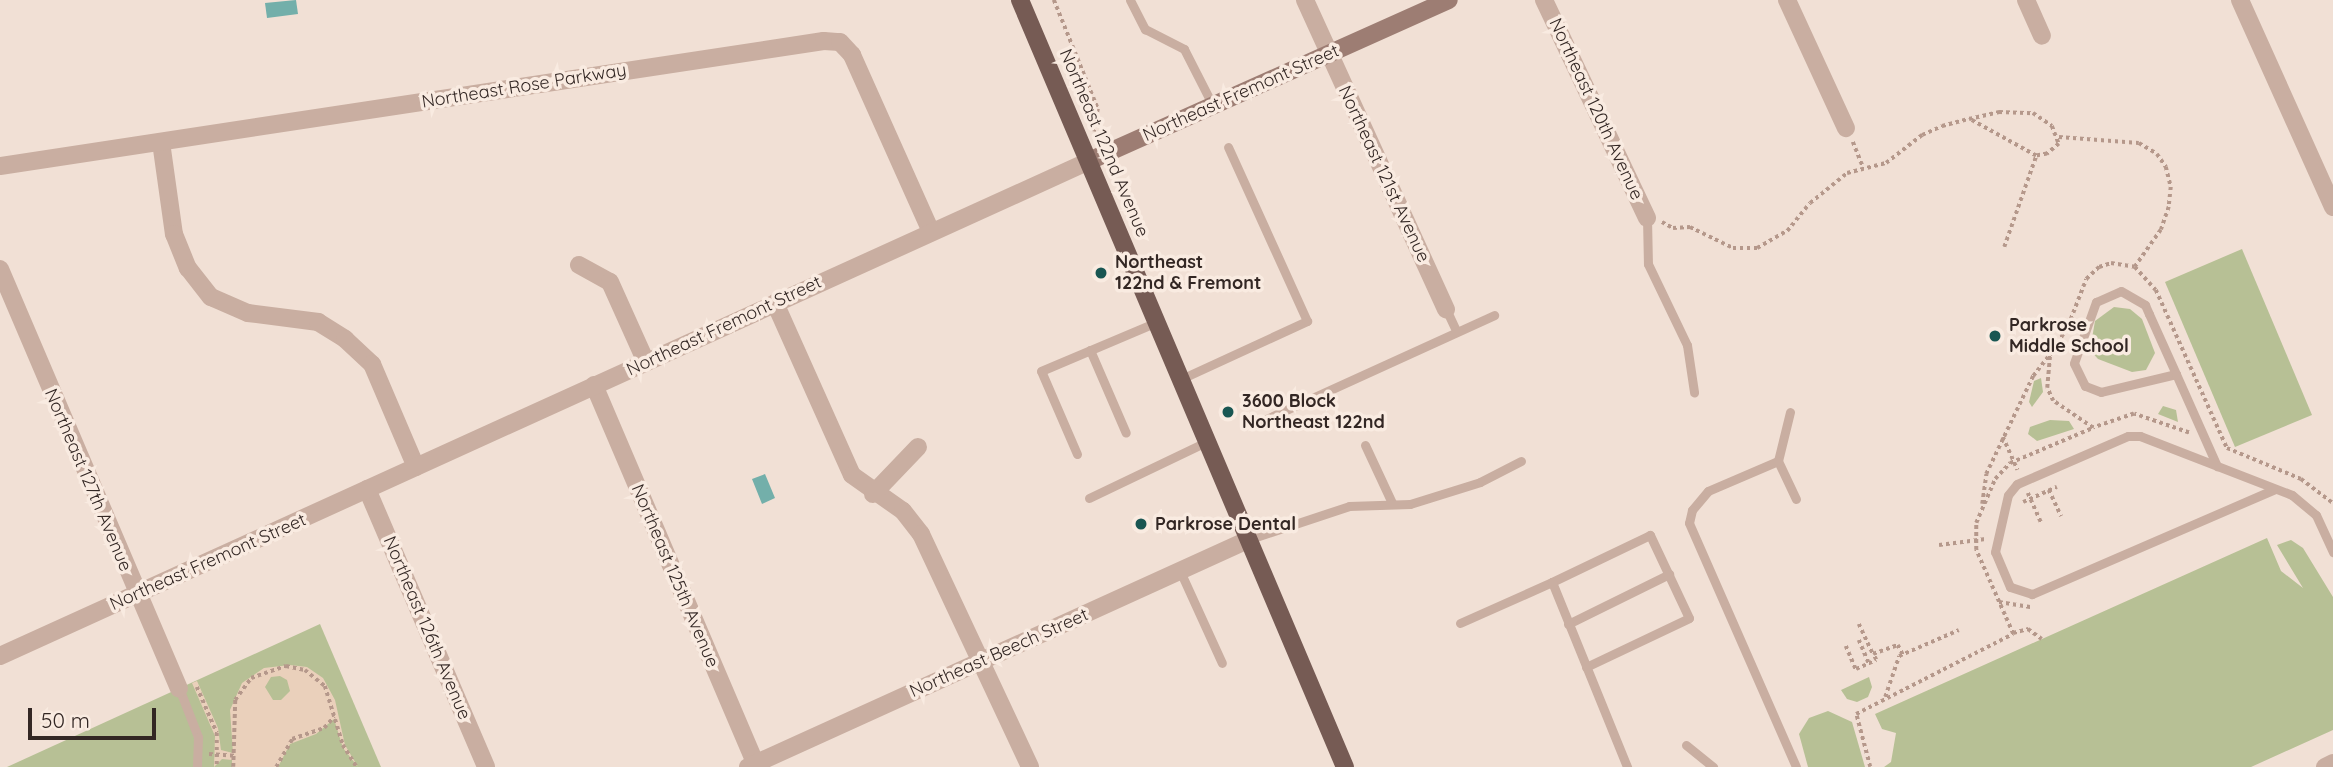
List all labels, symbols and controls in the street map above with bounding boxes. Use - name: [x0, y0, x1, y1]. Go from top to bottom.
- street label: Northeast 120th Avenue: [1544, 15, 1648, 203]
- street label: Northeast Fremont Street: [1140, 40, 1342, 146]
- street label: Northeast 122nd Avenue: [1055, 46, 1153, 240]
- street label: Northeast Rose Parkway: [420, 59, 628, 113]
- street label: Northeast 121st Avenue: [1334, 82, 1434, 266]
- place label: Northeast 122nd & Fremont: [1115, 252, 1261, 294]
- marker: Northeast 122nd & Fremont: [1093, 265, 1109, 281]
- street label: Northeast Fremont Street: [623, 271, 825, 381]
- place label: Parkrose Middle School: [2009, 315, 2129, 358]
- marker: Parkrose Middle School: [1987, 328, 2003, 344]
- street label: Northeast 127th Avenue: [40, 385, 136, 575]
- place label: 3600 Block Northeast 122nd: [1242, 391, 1385, 434]
- marker: 3600 Block Northeast 122nd: [1220, 404, 1236, 420]
- street label: Northeast 125th Avenue: [627, 481, 723, 671]
- street label: Northeast Fremont Street: [107, 509, 309, 615]
- place label: Parkrose Dental: [1155, 513, 1296, 535]
- marker: Parkrose Dental: [1133, 516, 1149, 532]
- street label: Northeast 126th Avenue: [379, 533, 475, 723]
- street label: Northeast Beech Street: [906, 604, 1092, 702]
- scale bar: [32, 694, 159, 738]
- text: 50 m: [41, 707, 90, 733]

